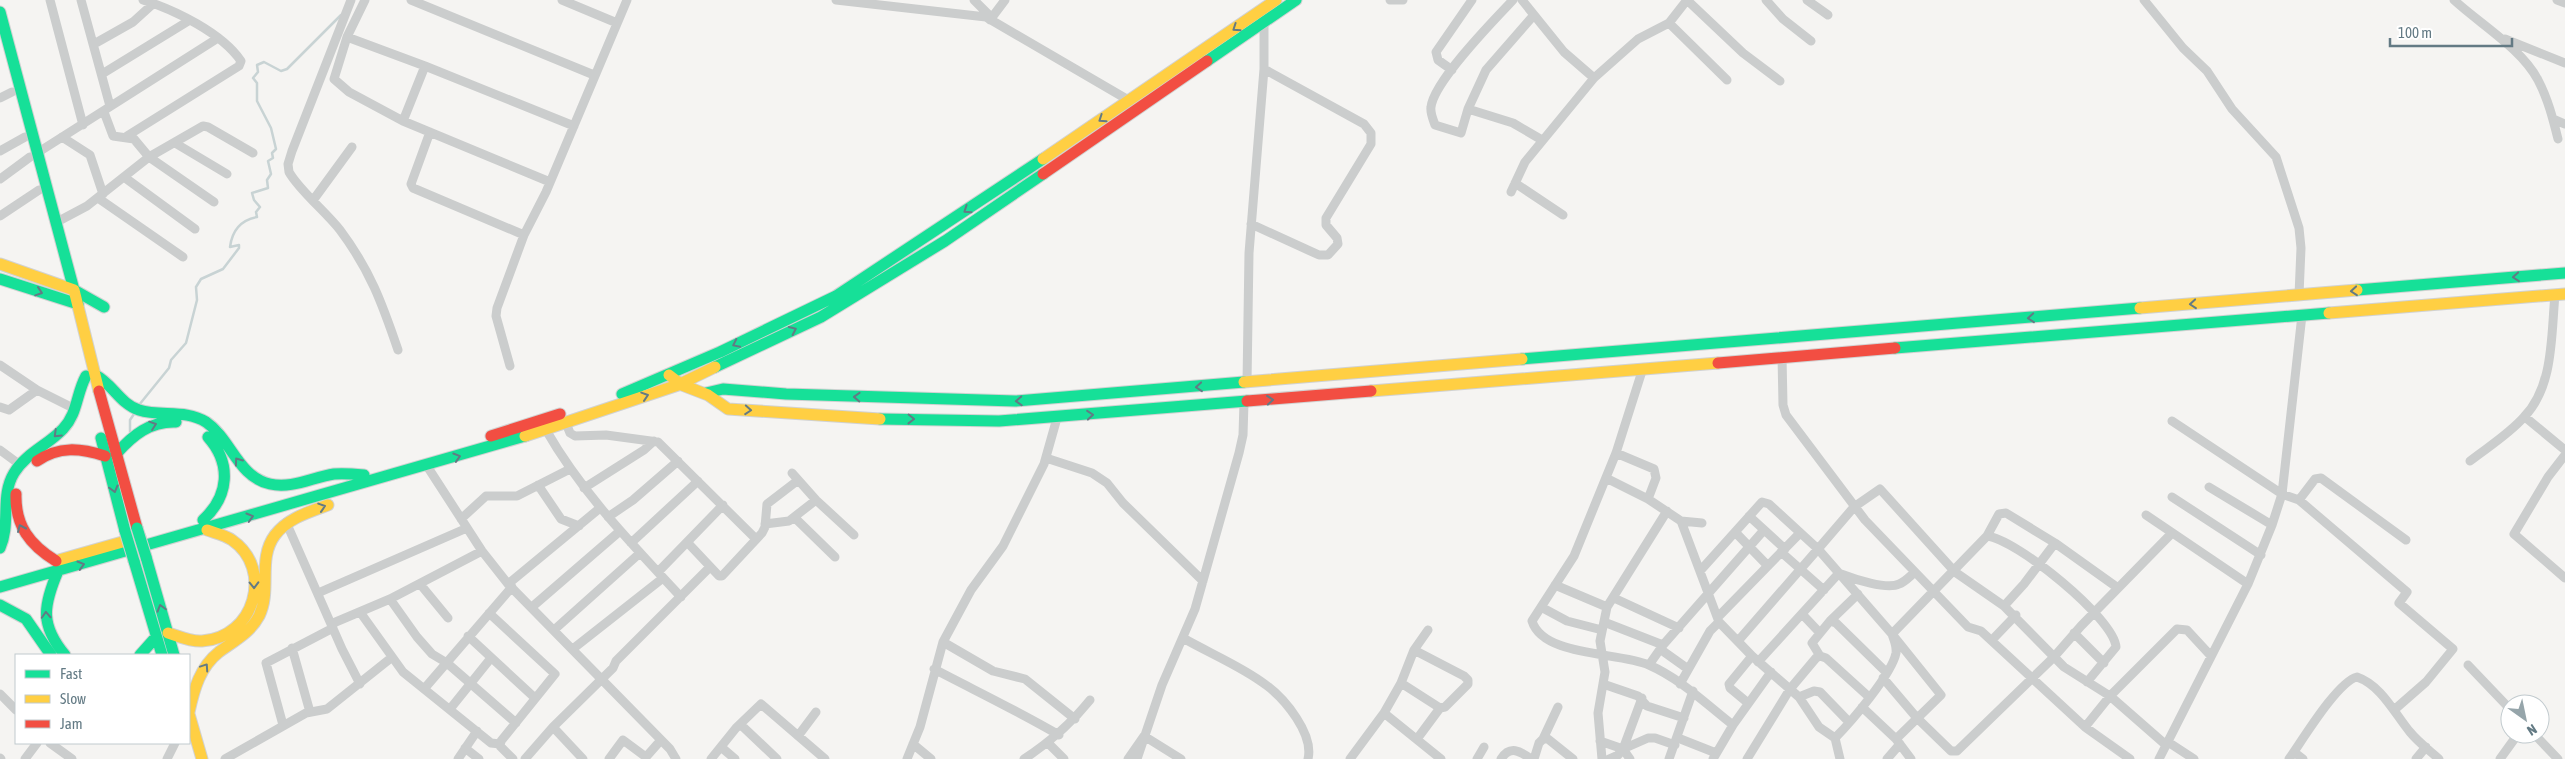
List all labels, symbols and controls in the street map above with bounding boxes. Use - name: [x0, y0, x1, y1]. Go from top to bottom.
- scale bar: [2390, 15, 2512, 47]
- one-way arrow: [1232, 22, 1242, 31]
- text: 100 m: [2398, 24, 2432, 41]
- one-way arrow: [1098, 113, 1108, 122]
- one-way arrow: [964, 204, 973, 214]
- one-way arrow: [2512, 272, 2520, 283]
- one-way arrow: [2350, 285, 2358, 296]
- one-way arrow: [34, 286, 43, 296]
- one-way arrow: [2188, 299, 2196, 310]
- one-way arrow: [2026, 312, 2034, 323]
- one-way arrow: [788, 326, 797, 336]
- one-way arrow: [732, 338, 741, 348]
- one-way arrow: [1194, 381, 1202, 392]
- one-way arrow: [640, 392, 648, 402]
- one-way arrow: [852, 392, 860, 403]
- one-way arrow: [1266, 394, 1274, 405]
- one-way arrow: [1015, 395, 1023, 406]
- one-way arrow: [745, 405, 753, 416]
- one-way arrow: [1087, 410, 1095, 421]
- one-way arrow: [907, 414, 915, 424]
- one-way arrow: [148, 421, 157, 431]
- one-way arrow: [54, 428, 63, 437]
- one-way arrow: [452, 453, 460, 463]
- one-way arrow: [235, 457, 244, 467]
- one-way arrow: [108, 485, 119, 493]
- one-way arrow: [317, 503, 325, 513]
- one-way arrow: [246, 512, 254, 522]
- one-way arrow: [17, 524, 28, 533]
- one-way arrow: [76, 560, 85, 571]
- one-way arrow: [249, 581, 260, 589]
- one-way arrow: [156, 605, 166, 613]
- one-way arrow: [40, 611, 51, 619]
- legend: [15, 654, 190, 744]
- one-way arrow: [199, 663, 208, 673]
- text: Fast: [60, 665, 82, 682]
- text: Slow: [60, 690, 86, 707]
- north arrow: [2500, 694, 2550, 744]
- text: Jam: [60, 715, 83, 732]
- text: N: [2524, 721, 2540, 739]

